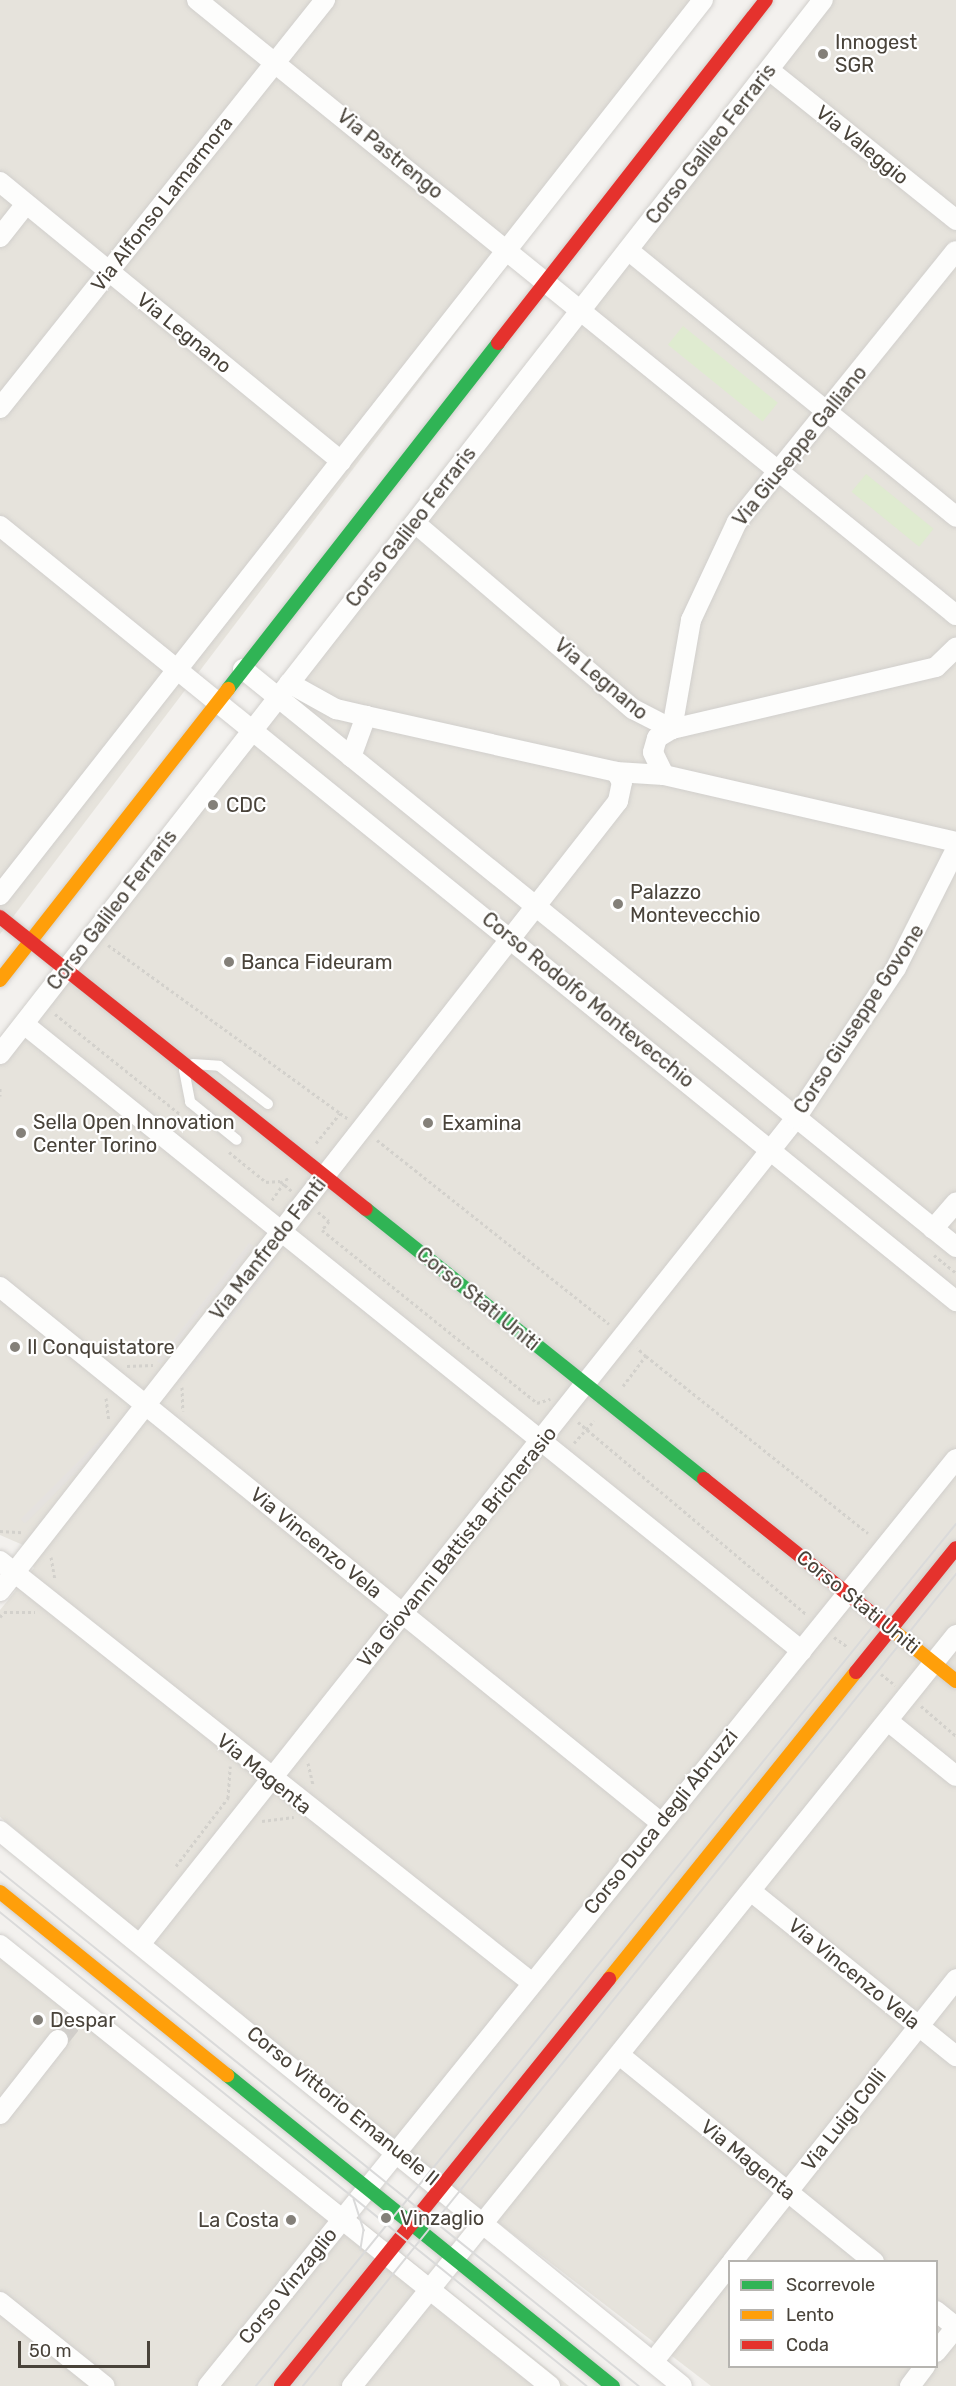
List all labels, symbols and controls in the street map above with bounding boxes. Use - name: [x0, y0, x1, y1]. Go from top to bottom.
- place label: Innogest SGR: [835, 30, 917, 77]
- marker: Innogest SGR: [816, 47, 830, 61]
- street label: Corso Galileo Ferraris: [641, 59, 781, 229]
- street label: Via Valeggio: [811, 100, 913, 190]
- street label: Via Pastrengo: [332, 104, 448, 204]
- street label: Via Alfonso Lamarmora: [86, 111, 238, 297]
- street label: Via Legnano: [132, 288, 236, 378]
- street label: Via Giuseppe Galliano: [728, 361, 872, 531]
- street label: Corso Galileo Ferraris: [341, 442, 481, 612]
- street label: Via Legnano: [549, 633, 653, 725]
- place label: CDC: [226, 793, 266, 817]
- marker: CDC: [204, 796, 222, 814]
- street label: Corso Galileo Ferraris: [42, 825, 182, 995]
- place label: Palazzo Montevecchio: [630, 880, 760, 927]
- marker: Palazzo Montevecchio: [611, 897, 625, 911]
- street label: Corso Rodolfo Montevecchio: [477, 907, 699, 1093]
- street label: Corso Giuseppe Govone: [789, 920, 929, 1118]
- place label: Banca Fideuram: [241, 950, 392, 974]
- marker: Banca Fideuram: [222, 955, 236, 969]
- place label: Sella Open Innovation Center Torino: [33, 1110, 235, 1157]
- place label: Examina: [442, 1111, 522, 1135]
- marker: Examina: [419, 1114, 437, 1132]
- marker: Sella Open Innovation Center Torino: [14, 1126, 28, 1140]
- street label: Via Manfredo Fanti: [205, 1173, 331, 1325]
- street label: Corso Stati Uniti: [412, 1242, 544, 1356]
- place label: Il Conquistatore: [27, 1335, 175, 1359]
- marker: Il Conquistatore: [8, 1340, 22, 1354]
- street label: Via Giovanni Battista Bricherasio: [352, 1422, 562, 1672]
- street label: Via Vincenzo Vela: [245, 1482, 387, 1604]
- street label: Corso Stati Uniti: [792, 1545, 924, 1659]
- street label: Corso Duca degli Abruzzi: [579, 1724, 743, 1920]
- street label: Via Magenta: [212, 1729, 316, 1819]
- street label: Via Vincenzo Vela: [783, 1913, 925, 2035]
- place label: Despar: [50, 2008, 116, 2032]
- marker: Despar: [31, 2013, 45, 2027]
- street label: Corso Vittorio Emanuele II: [242, 2021, 444, 2191]
- street label: Via Luigi Colli: [797, 2064, 891, 2176]
- street label: Via Magenta: [696, 2115, 800, 2205]
- place label: Vinzaglio: [400, 2206, 484, 2230]
- place label: La Costa: [198, 2208, 279, 2232]
- marker: Vinzaglio: [377, 2209, 395, 2227]
- marker: La Costa: [284, 2213, 298, 2227]
- street label: Corso Vinzaglio: [234, 2223, 342, 2349]
- legend: [728, 2260, 938, 2368]
- text: Scorrevole: [786, 2274, 875, 2296]
- text: Lento: [786, 2304, 834, 2326]
- scale bar: [21, 2329, 153, 2367]
- text: Coda: [786, 2334, 829, 2356]
- text: 50 m: [29, 2340, 72, 2362]

